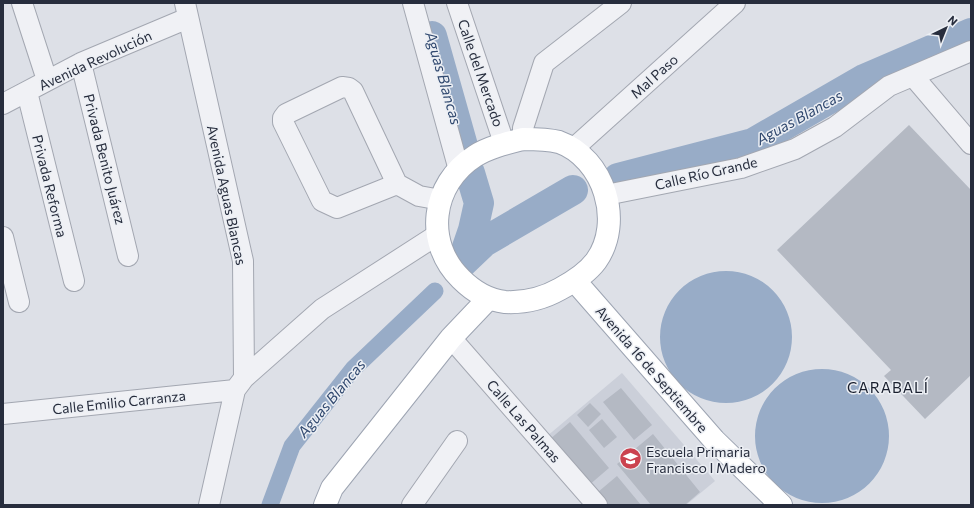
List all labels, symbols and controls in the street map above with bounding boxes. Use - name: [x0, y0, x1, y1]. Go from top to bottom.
- north arrow: [926, 8, 966, 48]
- text: N: [946, 13, 961, 28]
- street label: Calle del Mercado: [455, 17, 507, 129]
- street label: Avenida Revolución: [36, 26, 154, 94]
- water label: Aguas Blancas: [422, 28, 466, 127]
- street label: Mal Paso: [627, 50, 681, 102]
- water label: Aguas Blancas: [752, 86, 846, 149]
- street label: Privada Benito Juárez: [81, 92, 129, 226]
- street label: Avenida Aguas Blancas: [204, 123, 250, 267]
- street label: Privada Reforma: [29, 133, 71, 239]
- street label: Calle Río Grande: [653, 153, 759, 193]
- street label: Avenida 16 de Septiembre: [592, 302, 712, 436]
- water label: Aguas Blancas: [293, 355, 369, 441]
- street label: Calle Las Palmas: [483, 376, 565, 466]
- district label: CARABALÍ: [847, 377, 929, 396]
- street label: Calle Emilio Carranza: [51, 387, 187, 417]
- place label: Escuela Primaria Francisco I Madero: [646, 443, 766, 476]
- school or university icon: Escuela Primaria Francisco I Madero: [617, 446, 643, 472]

